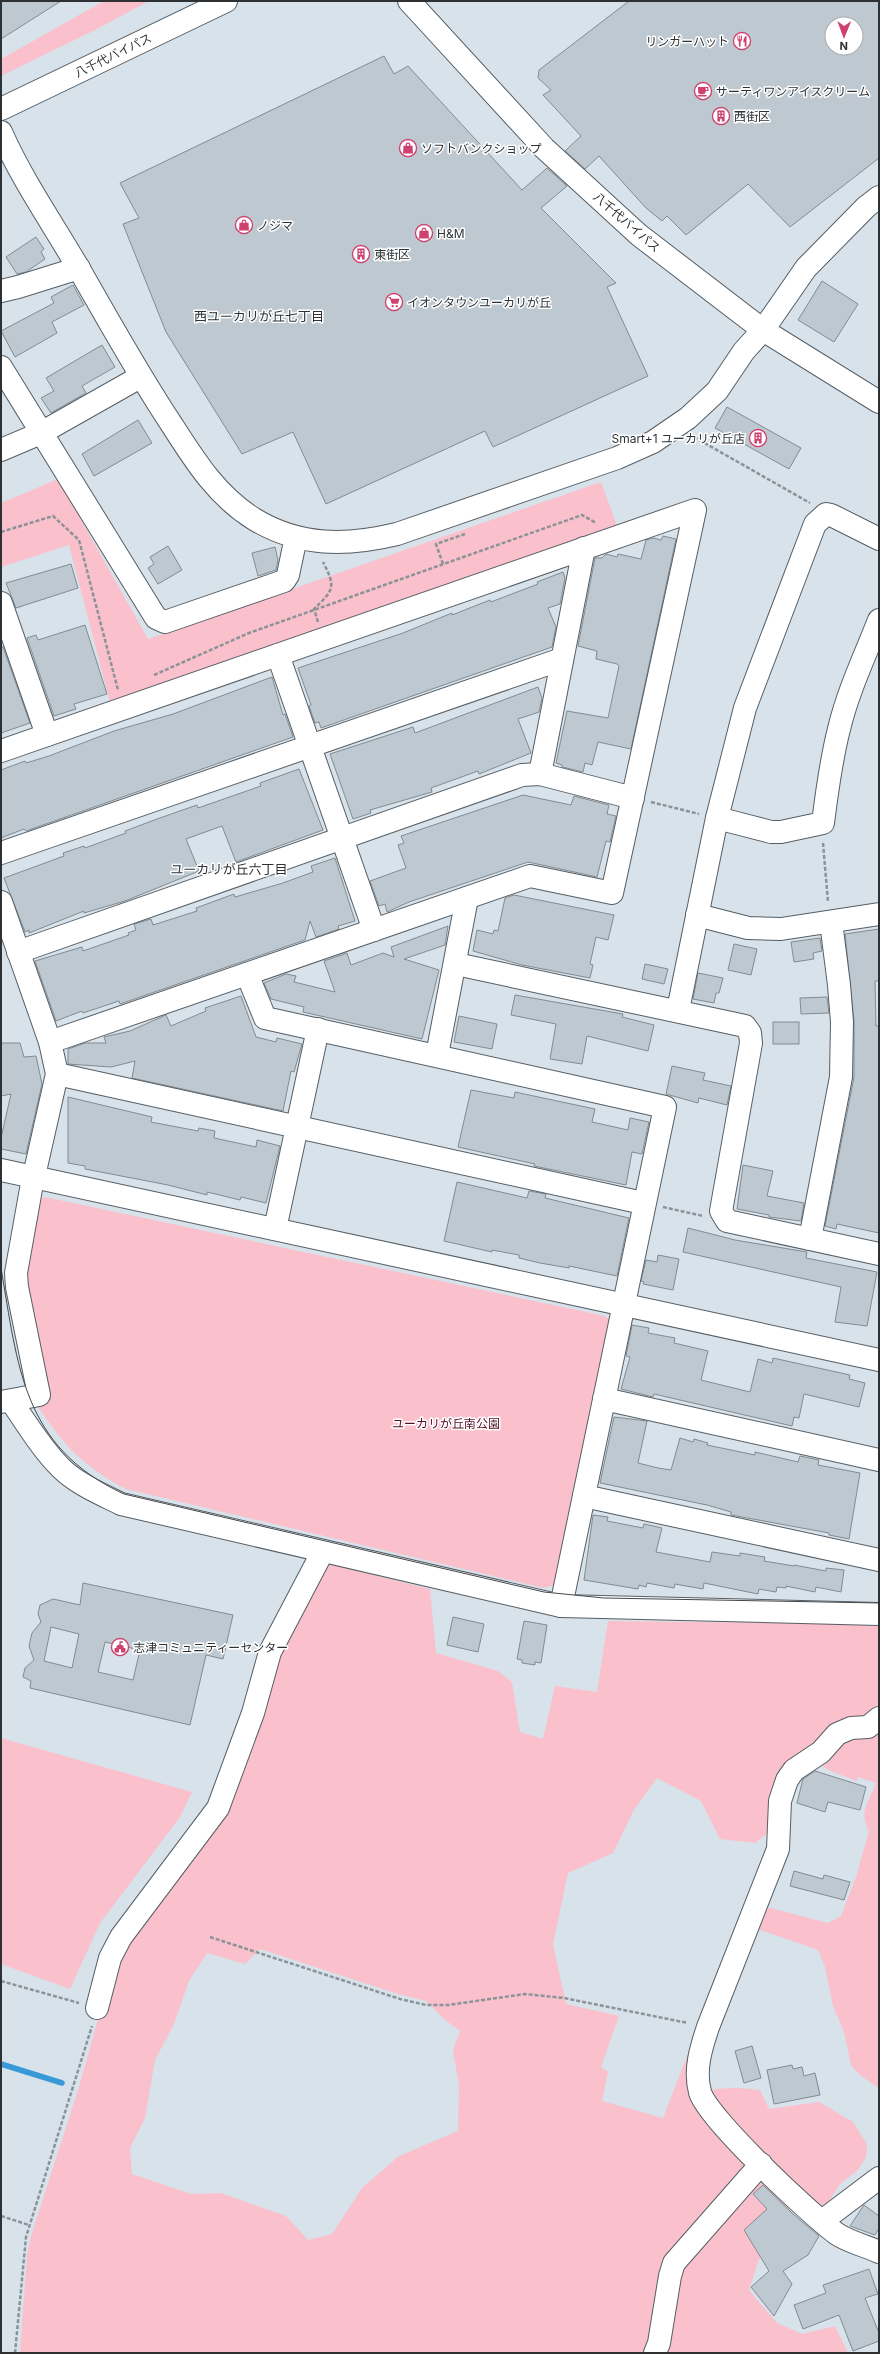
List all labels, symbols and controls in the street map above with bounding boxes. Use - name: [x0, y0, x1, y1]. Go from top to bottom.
- north arrow: [824, 16, 864, 56]
- street label: 八千代バイパス: [72, 30, 154, 80]
- restaurant icon: リンガーハット: [732, 31, 752, 51]
- place label: リンガーハット: [645, 34, 729, 49]
- text: N: [840, 39, 848, 53]
- cafe icon: サーティワンアイスクリーム: [693, 81, 713, 101]
- place label: サーティワンアイスクリーム: [716, 84, 870, 99]
- building icon: 西街区: [711, 106, 731, 126]
- place label: 西街区: [734, 109, 770, 124]
- shop icon: ソフトバンクショップ: [398, 138, 418, 158]
- place label: ソフトバンクショップ: [421, 141, 542, 156]
- street label: 八千代バイパス: [590, 189, 664, 255]
- shop icon: ノジマ: [234, 215, 254, 235]
- place label: ノジマ: [257, 218, 293, 233]
- shop icon: H&M: [414, 223, 434, 243]
- place label: H&M: [437, 226, 465, 241]
- building icon: 東街区: [351, 244, 371, 264]
- place label: 東街区: [374, 247, 410, 262]
- supermarket icon: イオンタウンユーカリが丘: [384, 292, 404, 312]
- place label: イオンタウンユーカリが丘: [407, 295, 551, 310]
- district label: 西ユーカリが丘七丁目: [194, 308, 324, 324]
- building icon: Smart+1 ユーカリが丘店: [748, 428, 768, 448]
- place label: Smart+1 ユーカリが丘店: [611, 431, 745, 446]
- district label: ユーカリが丘六丁目: [170, 861, 288, 877]
- park label: ユーカリが丘南公園: [392, 1416, 500, 1431]
- public building icon: 志津コミュニティーセンター: [110, 1637, 130, 1657]
- place label: 志津コミュニティーセンター: [133, 1640, 288, 1655]

